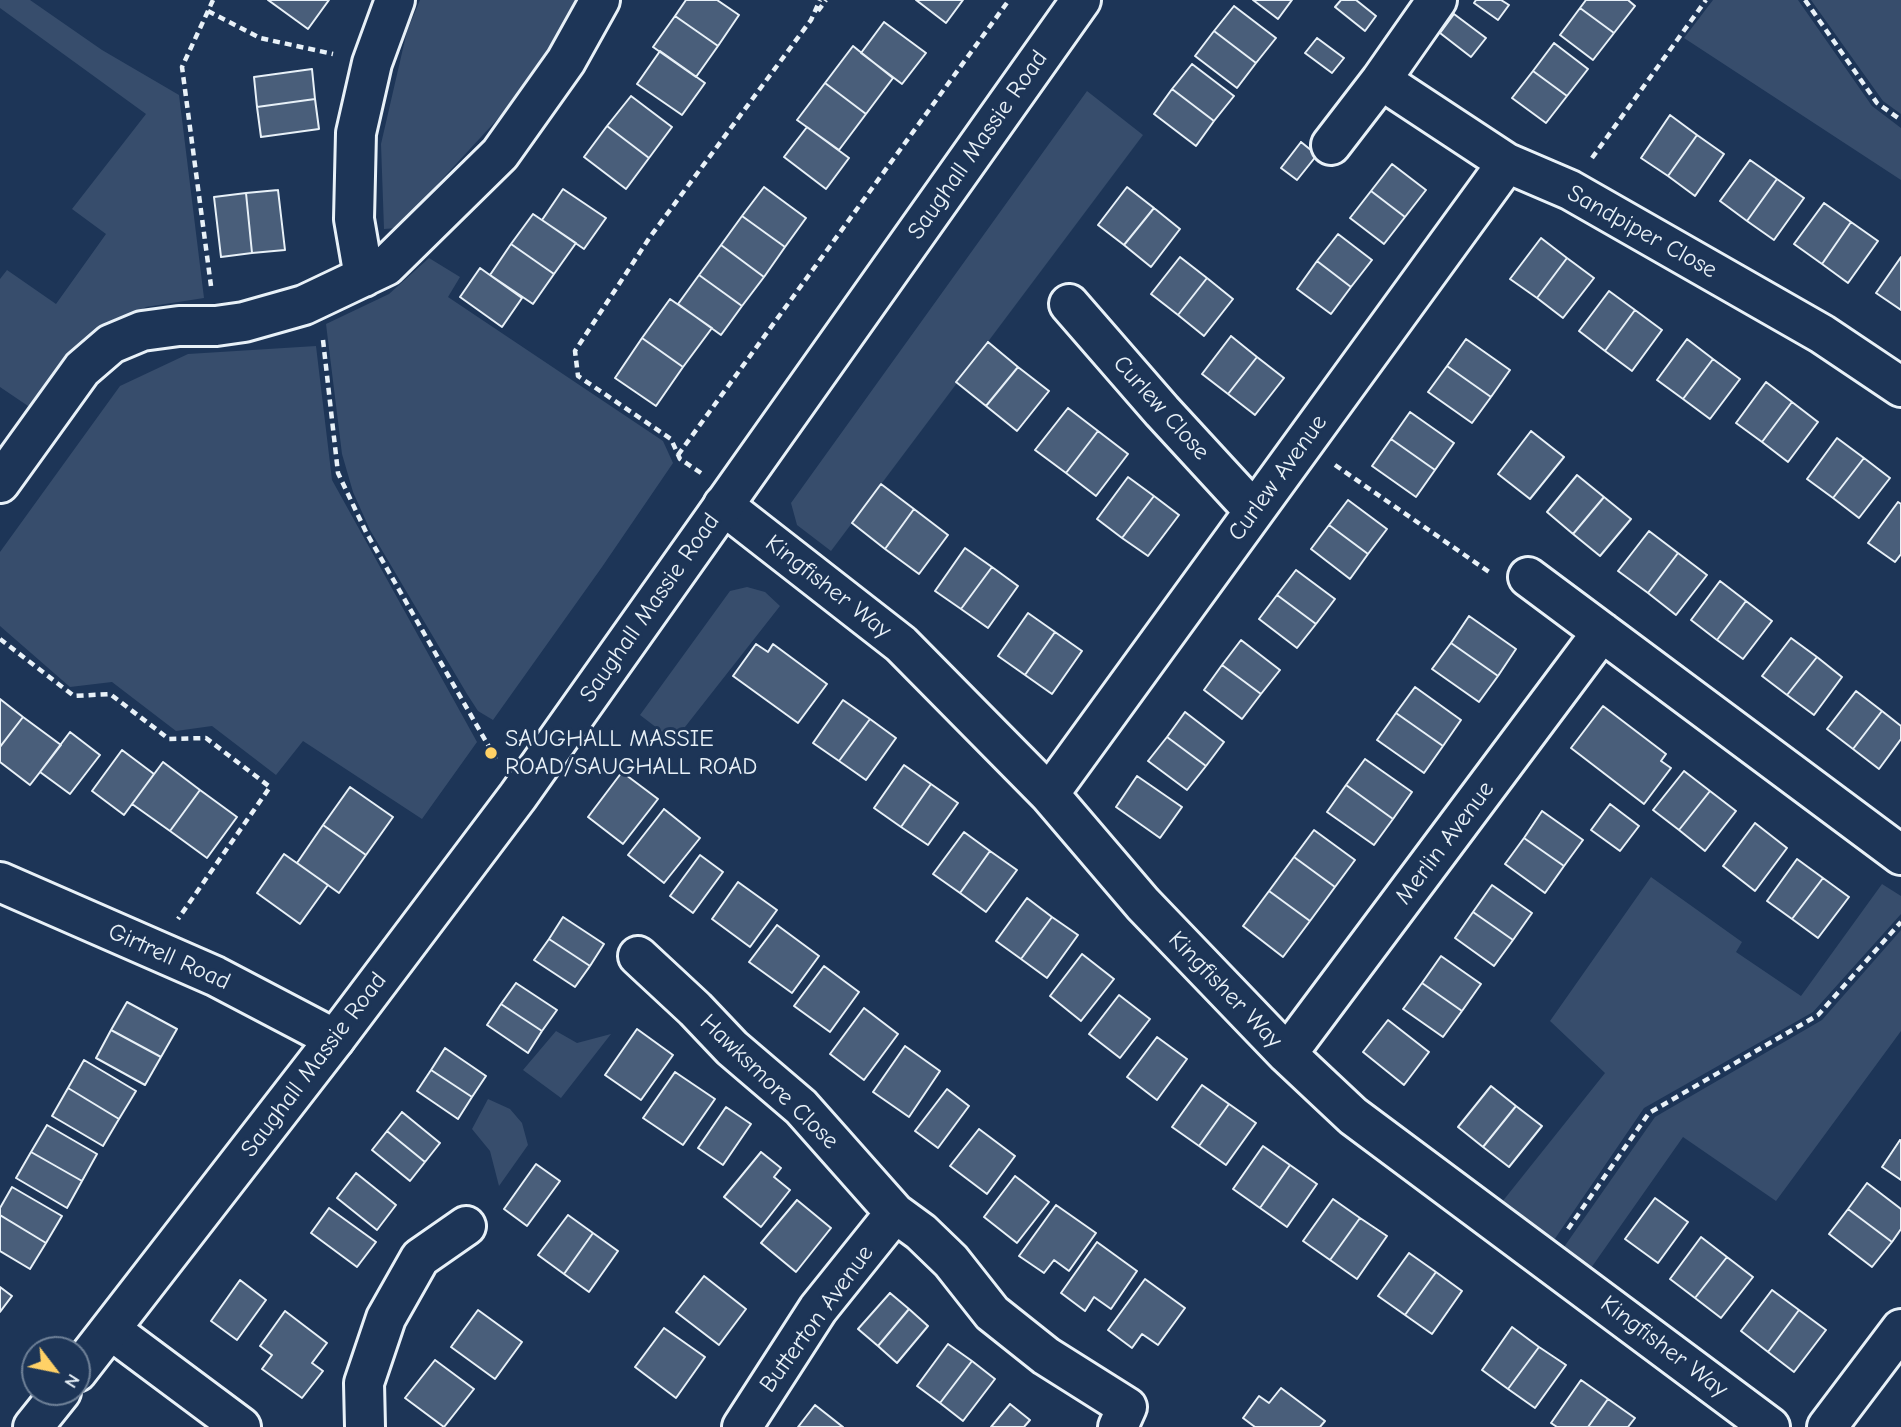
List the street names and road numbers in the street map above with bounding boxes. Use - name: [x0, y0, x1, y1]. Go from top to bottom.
- street label: Saughall Massie Road: [902, 45, 1054, 245]
- street label: Sandpiper Close: [1562, 179, 1722, 285]
- street label: Curlew Close: [1107, 350, 1215, 466]
- street label: Curlew Avenue: [1222, 409, 1334, 547]
- street label: Saughall Massie Road: [574, 508, 726, 708]
- street label: Kingfisher Way: [759, 529, 897, 645]
- street label: Merlin Avenue: [1389, 776, 1501, 910]
- street label: Girtrell Road: [104, 917, 234, 997]
- street label: Kingfisher Way: [1162, 925, 1288, 1055]
- street label: Saughall Massie Road: [235, 967, 393, 1163]
- street label: Hawksmore Close: [694, 1008, 844, 1156]
- street label: Butterton Avenue: [754, 1240, 880, 1398]
- street label: Kingfisher Way: [1595, 1290, 1733, 1404]

